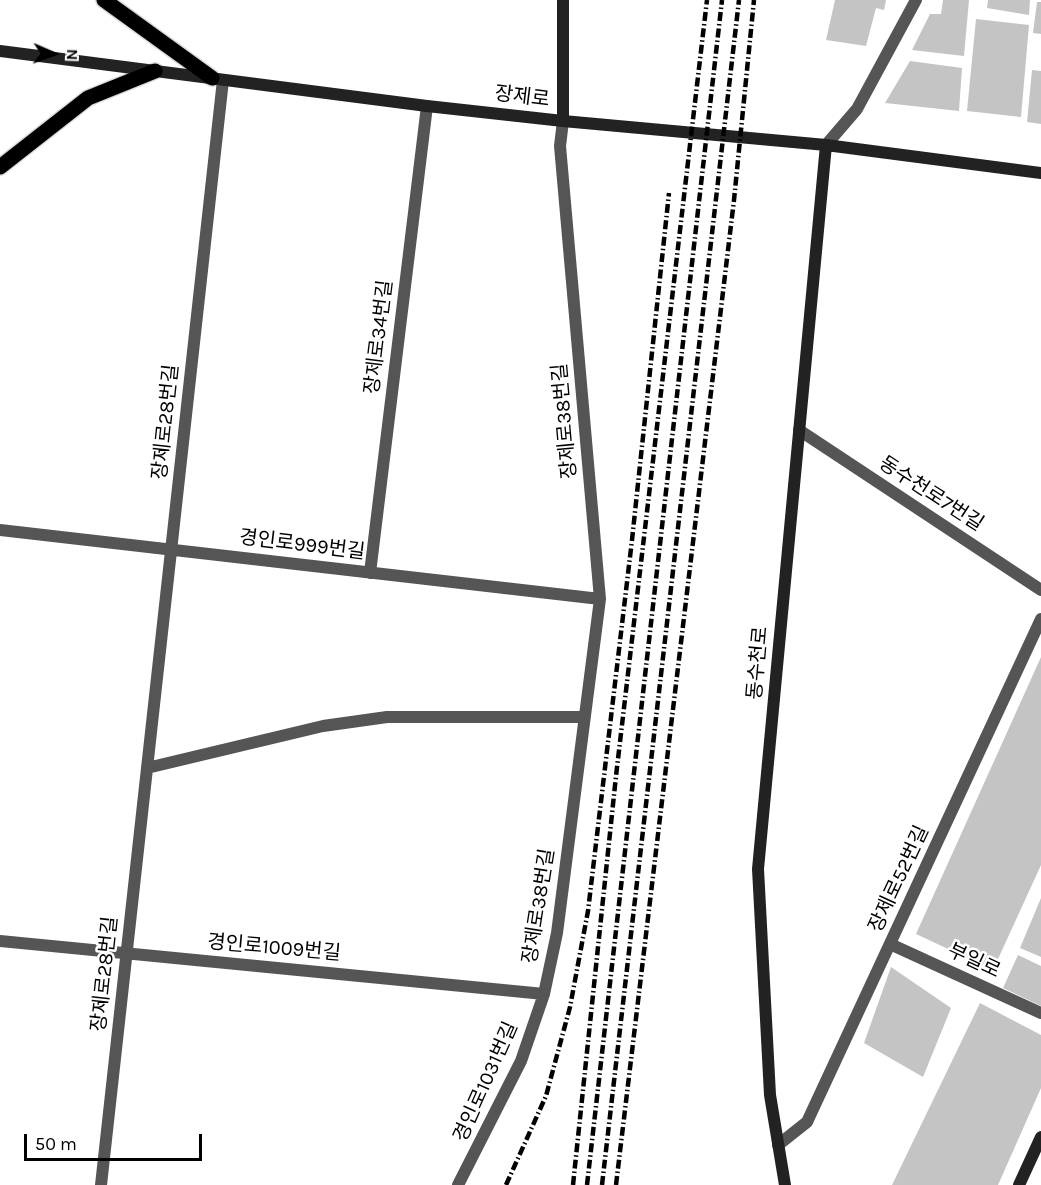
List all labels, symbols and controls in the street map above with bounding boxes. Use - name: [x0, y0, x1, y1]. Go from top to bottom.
- north arrow: [24, 24, 84, 84]
- text: N: [63, 49, 82, 61]
- street label: 장제로: [493, 82, 551, 112]
- street label: 장제로34번길: [360, 278, 398, 396]
- street label: 장제로38번길: [548, 362, 582, 480]
- street label: 장제로28번길: [148, 363, 184, 481]
- street label: 동수천로7번길: [874, 451, 988, 537]
- street label: 경인로999번길: [238, 525, 366, 565]
- street label: 동수천로: [743, 625, 773, 701]
- street label: 장제로52번길: [864, 822, 934, 936]
- street label: 장제로38번길: [518, 847, 560, 965]
- street label: 장제로28번길: [87, 915, 123, 1033]
- street label: 경인로1009번길: [206, 930, 342, 966]
- street label: 부일로: [944, 938, 1004, 984]
- street label: 경인로1031번길: [449, 1018, 523, 1146]
- scale bar: [27, 1122, 206, 1160]
- text: 50 m: [35, 1133, 77, 1155]

